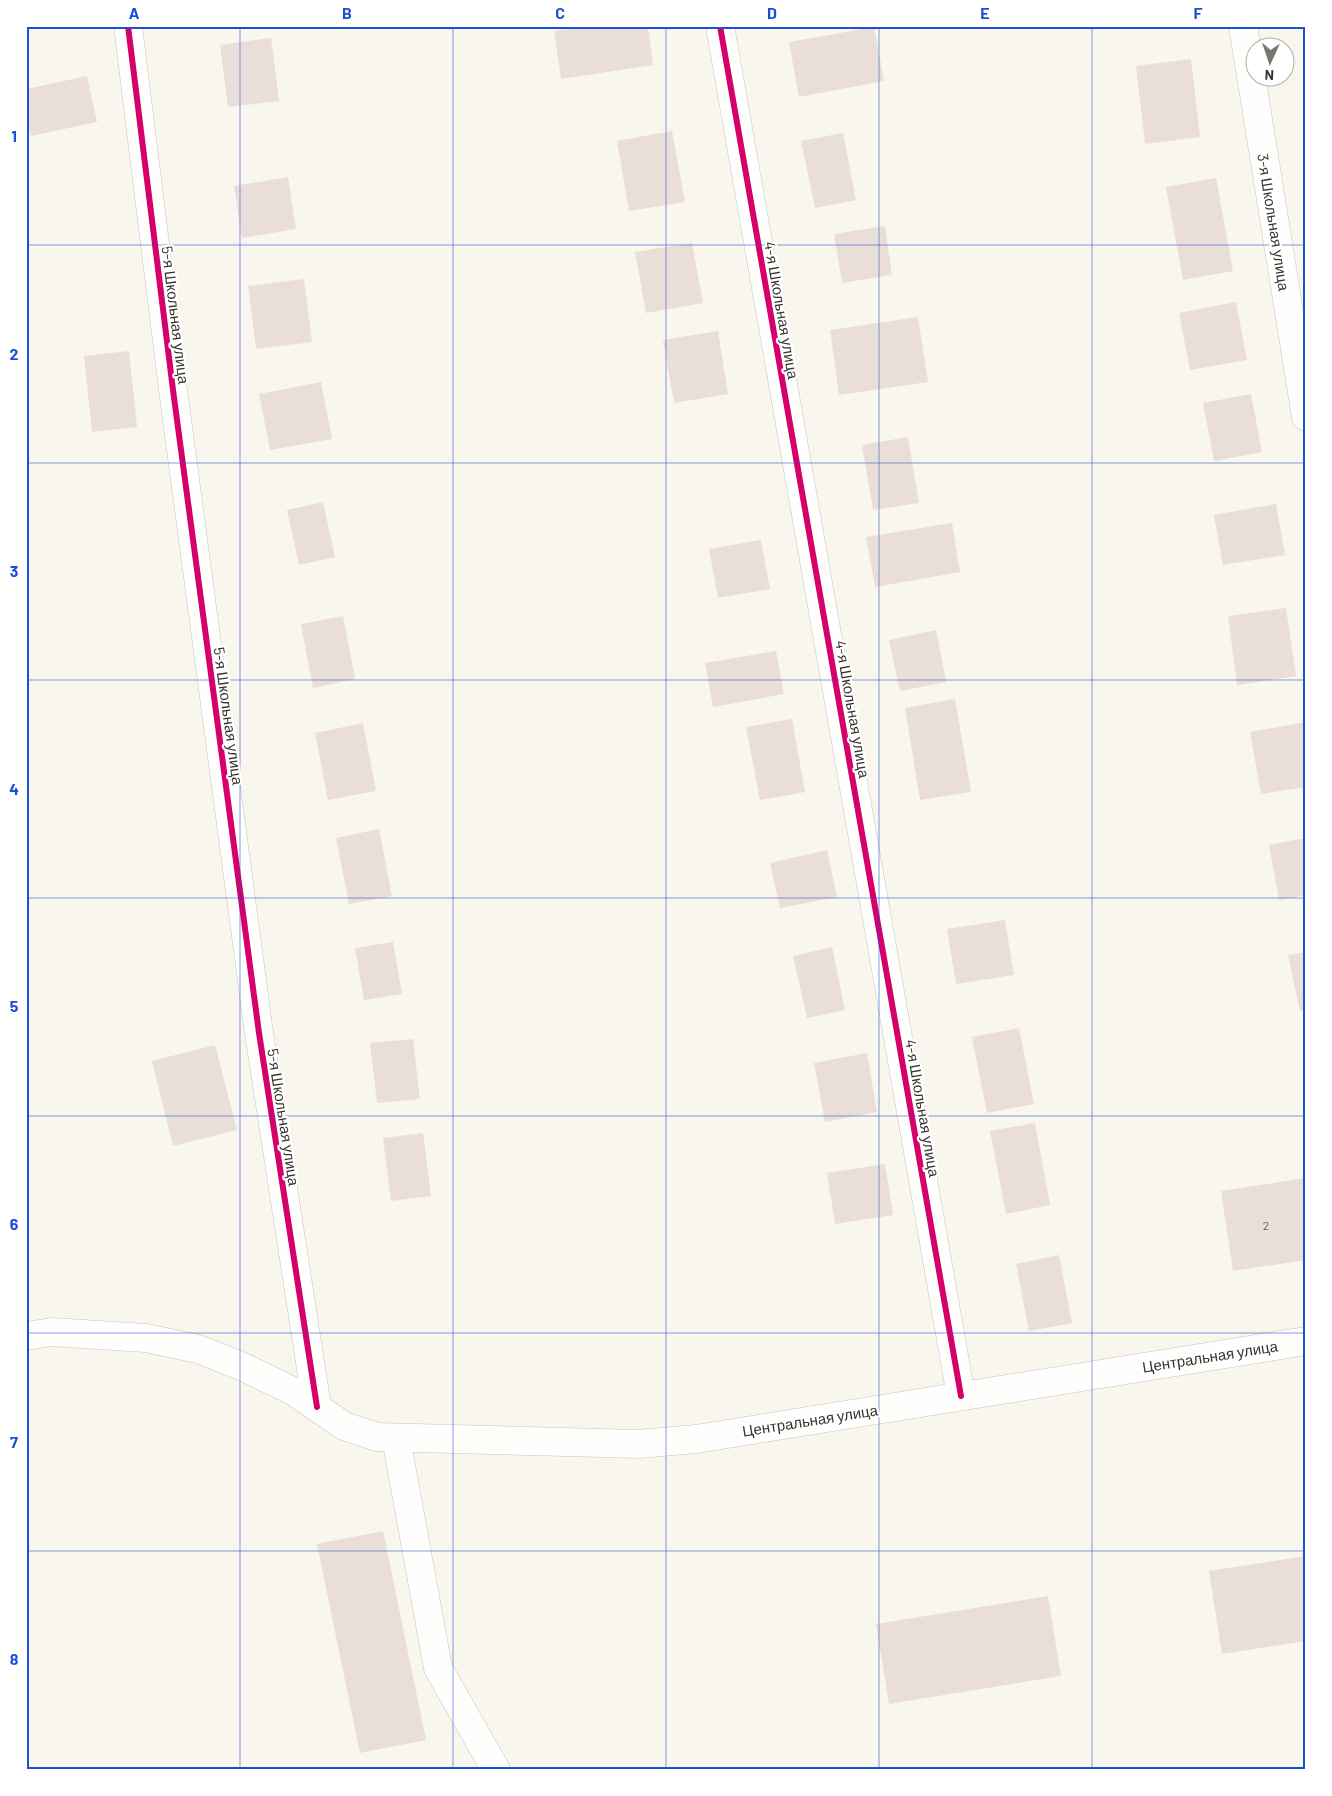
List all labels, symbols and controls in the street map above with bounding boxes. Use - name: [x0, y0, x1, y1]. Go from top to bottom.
- text: A: [129, 3, 140, 22]
- text: B: [342, 3, 352, 22]
- text: C: [555, 3, 565, 22]
- text: D: [767, 3, 777, 22]
- text: E: [980, 3, 990, 22]
- text: F: [1194, 3, 1203, 22]
- north arrow: [1244, 38, 1294, 88]
- text: N: [1264, 67, 1274, 84]
- text: 1: [11, 126, 17, 145]
- street label: 3-я Школьная улица: [1254, 152, 1294, 293]
- street label: 4-я Школьная улица: [761, 240, 803, 381]
- street label: 5-я Школьная улица: [159, 245, 193, 386]
- text: 2: [10, 344, 19, 363]
- text: 3: [10, 561, 18, 580]
- street label: 4-я Школьная улица: [832, 639, 874, 780]
- street label: 5-я Школьная улица: [210, 646, 248, 787]
- text: 4: [9, 779, 19, 798]
- text: 5: [10, 996, 19, 1015]
- street label: 4-я Школьная улица: [902, 1038, 944, 1179]
- street label: 5-я Школьная улица: [264, 1047, 304, 1188]
- text: 6: [10, 1214, 19, 1233]
- house number: 2: [1263, 1218, 1269, 1232]
- street label: Центральная улица: [1141, 1336, 1280, 1376]
- street label: Центральная улица: [741, 1400, 880, 1440]
- text: 7: [10, 1432, 18, 1451]
- text: 8: [10, 1649, 19, 1668]

